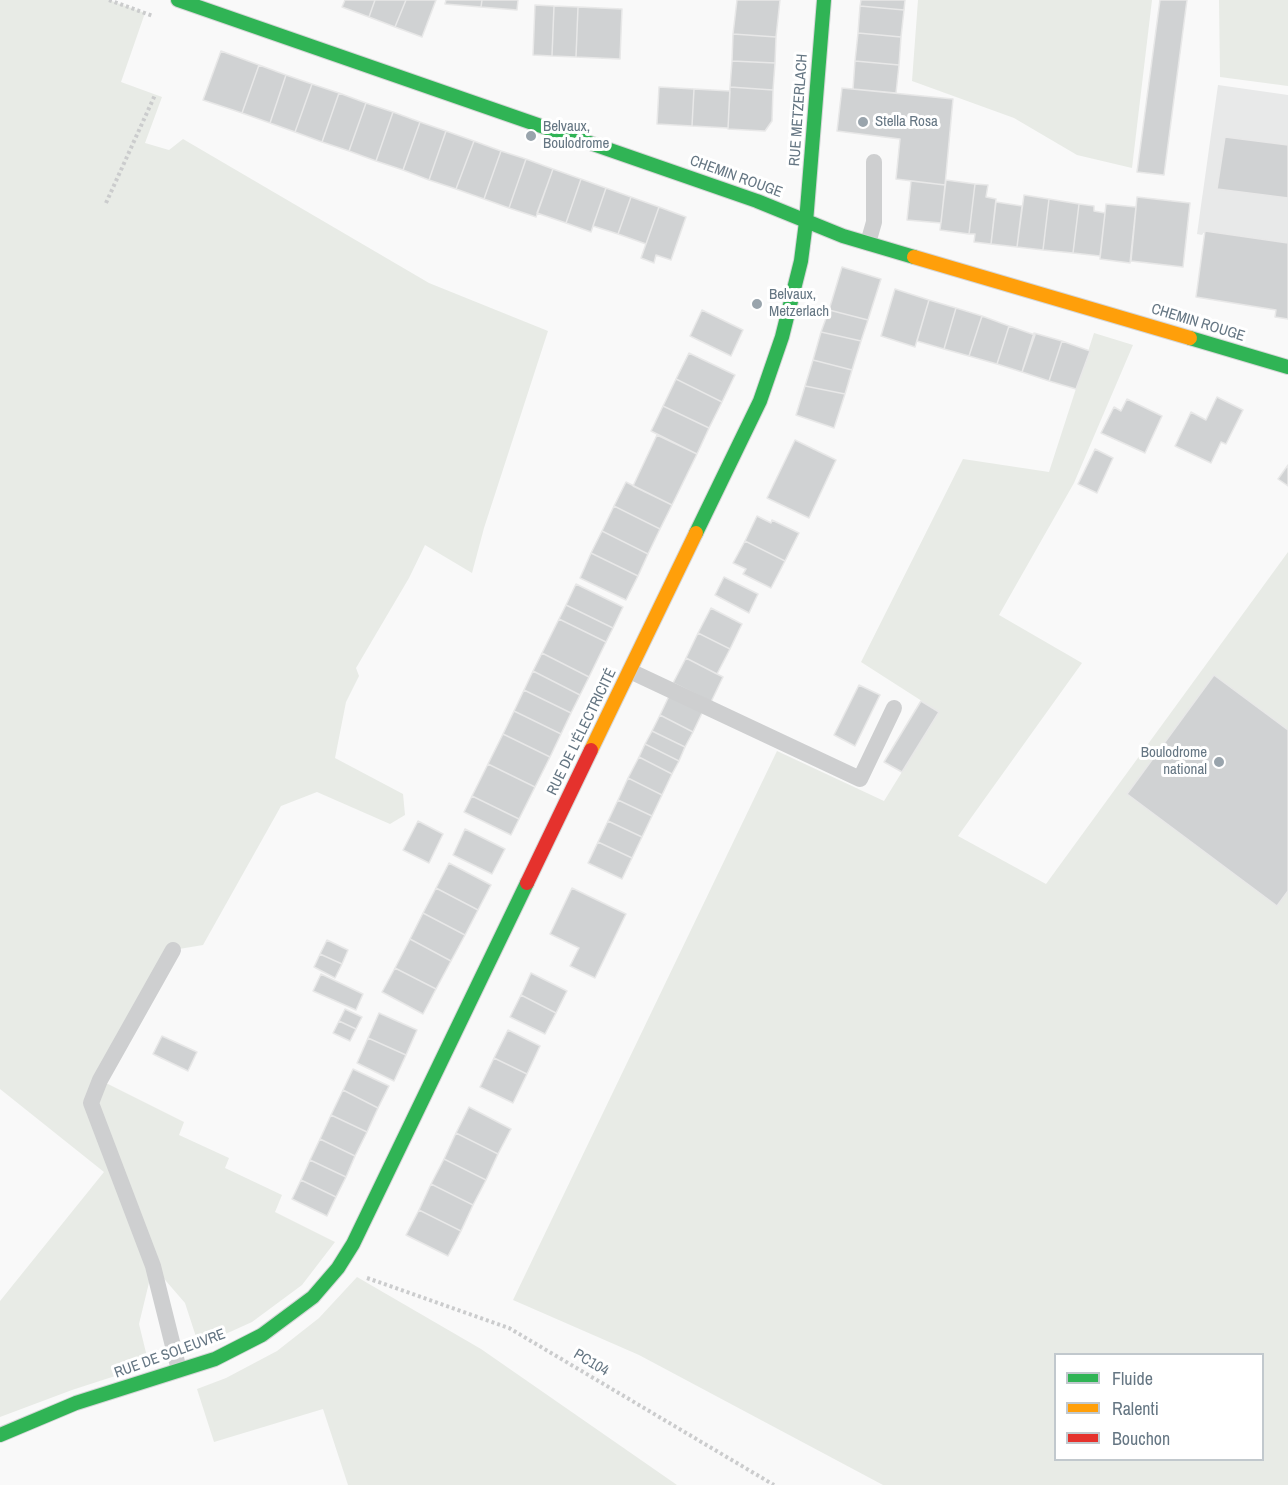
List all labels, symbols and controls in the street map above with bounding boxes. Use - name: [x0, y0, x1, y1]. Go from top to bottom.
- street label: RUE METZERLACH: [786, 53, 812, 167]
- place label: Stella Rosa: [875, 113, 938, 131]
- marker: Stella Rosa: [856, 115, 870, 129]
- place label: Belvaux, Boulodrome: [543, 118, 609, 153]
- marker: Belvaux, Boulodrome: [524, 129, 538, 143]
- street label: CHEMIN ROUGE: [687, 152, 785, 202]
- place label: Belvaux, Metzerlach: [769, 286, 829, 321]
- marker: Belvaux, Metzerlach: [750, 297, 764, 311]
- street label: CHEMIN ROUGE: [1149, 300, 1247, 346]
- street label: RUE DE L'ÉLECTRICITÉ: [543, 666, 621, 798]
- place label: Boulodrome national: [1141, 744, 1207, 779]
- marker: Boulodrome national: [1212, 755, 1226, 769]
- street label: RUE DE SOLEUVRE: [112, 1326, 228, 1382]
- street label: PC104: [570, 1346, 612, 1380]
- legend: [1054, 1353, 1264, 1461]
- text: Fluide: [1112, 1366, 1153, 1391]
- text: Ralenti: [1112, 1396, 1159, 1421]
- text: Bouchon: [1112, 1426, 1170, 1451]

